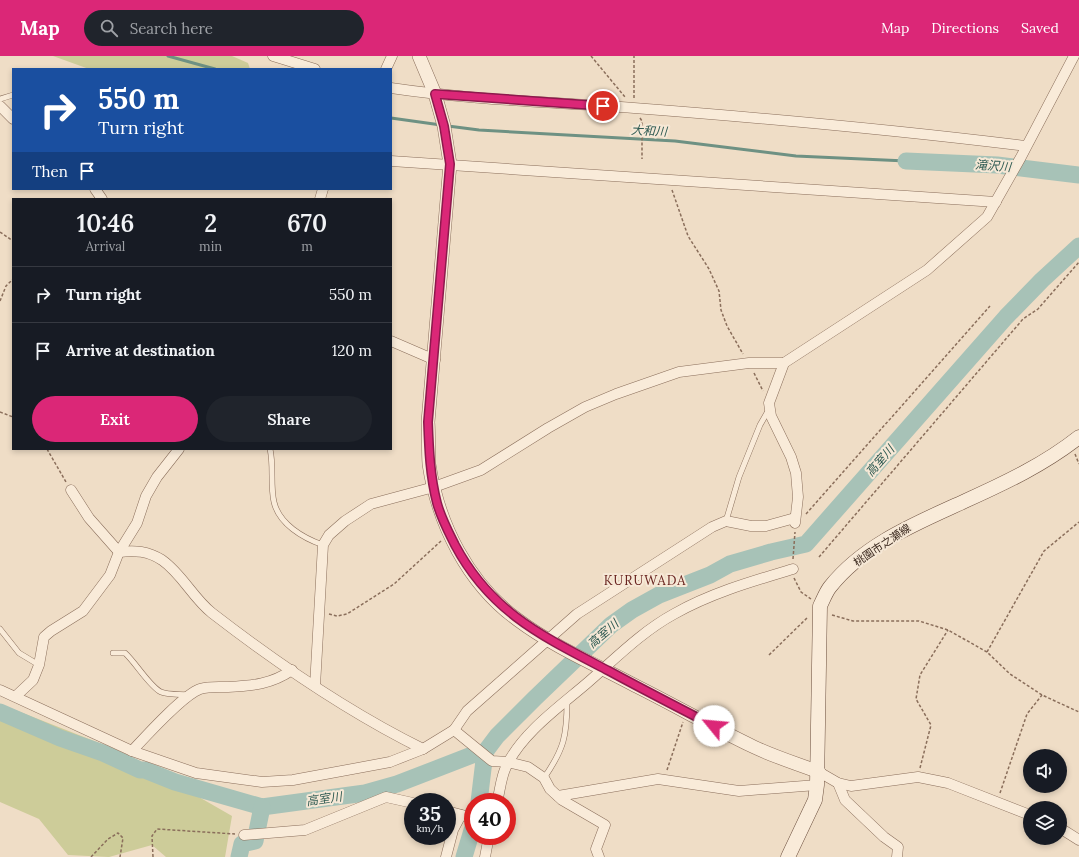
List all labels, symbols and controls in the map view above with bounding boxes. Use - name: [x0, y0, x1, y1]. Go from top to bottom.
- search box: [84, 10, 364, 46]
- text: Map: [20, 16, 60, 40]
- icon: search: [98, 17, 120, 39]
- text: Search here: [130, 19, 213, 38]
- text: Map: [881, 19, 909, 37]
- text: Directions: [931, 19, 999, 37]
- text: Saved: [1021, 19, 1059, 37]
- text: 550 m: [98, 81, 179, 117]
- icon: right: [32, 84, 84, 136]
- pin: [586, 89, 620, 123]
- icon: arrive: [592, 95, 614, 117]
- text: Turn right: [98, 116, 184, 139]
- water label: 大和川: [631, 122, 669, 139]
- water label: 滝沢川: [975, 157, 1014, 174]
- icon: arrive: [76, 160, 98, 182]
- text: Then: [32, 162, 68, 181]
- text: 10:46: [77, 208, 134, 239]
- text: 2: [204, 208, 217, 239]
- text: 670: [287, 208, 327, 239]
- text: Arrival: [86, 238, 125, 255]
- text: min: [199, 238, 222, 255]
- text: m: [301, 238, 313, 255]
- icon: right: [32, 284, 54, 306]
- text: Turn right: [66, 285, 142, 304]
- text: 550 m: [329, 285, 372, 304]
- icon: arrive: [32, 340, 54, 362]
- text: Arrive at destination: [66, 341, 215, 360]
- text: 120 m: [332, 341, 372, 360]
- button: Exit: [32, 396, 198, 442]
- button: Share: [206, 396, 372, 442]
- water label: 高室川: [862, 441, 898, 479]
- street label: 桃園市之瀬線: [851, 521, 913, 569]
- district label: KURUWADA: [604, 572, 686, 589]
- water label: 高室川: [584, 615, 623, 651]
- position arrow: [693, 705, 735, 747]
- map controls: [1023, 749, 1067, 845]
- button: sound: [1023, 749, 1067, 793]
- water label: 高室川: [305, 788, 345, 808]
- speed limit sign: 40: [464, 793, 516, 845]
- text: 35: [419, 801, 441, 826]
- button: layers: [1023, 801, 1067, 845]
- text: km/h: [416, 822, 444, 835]

